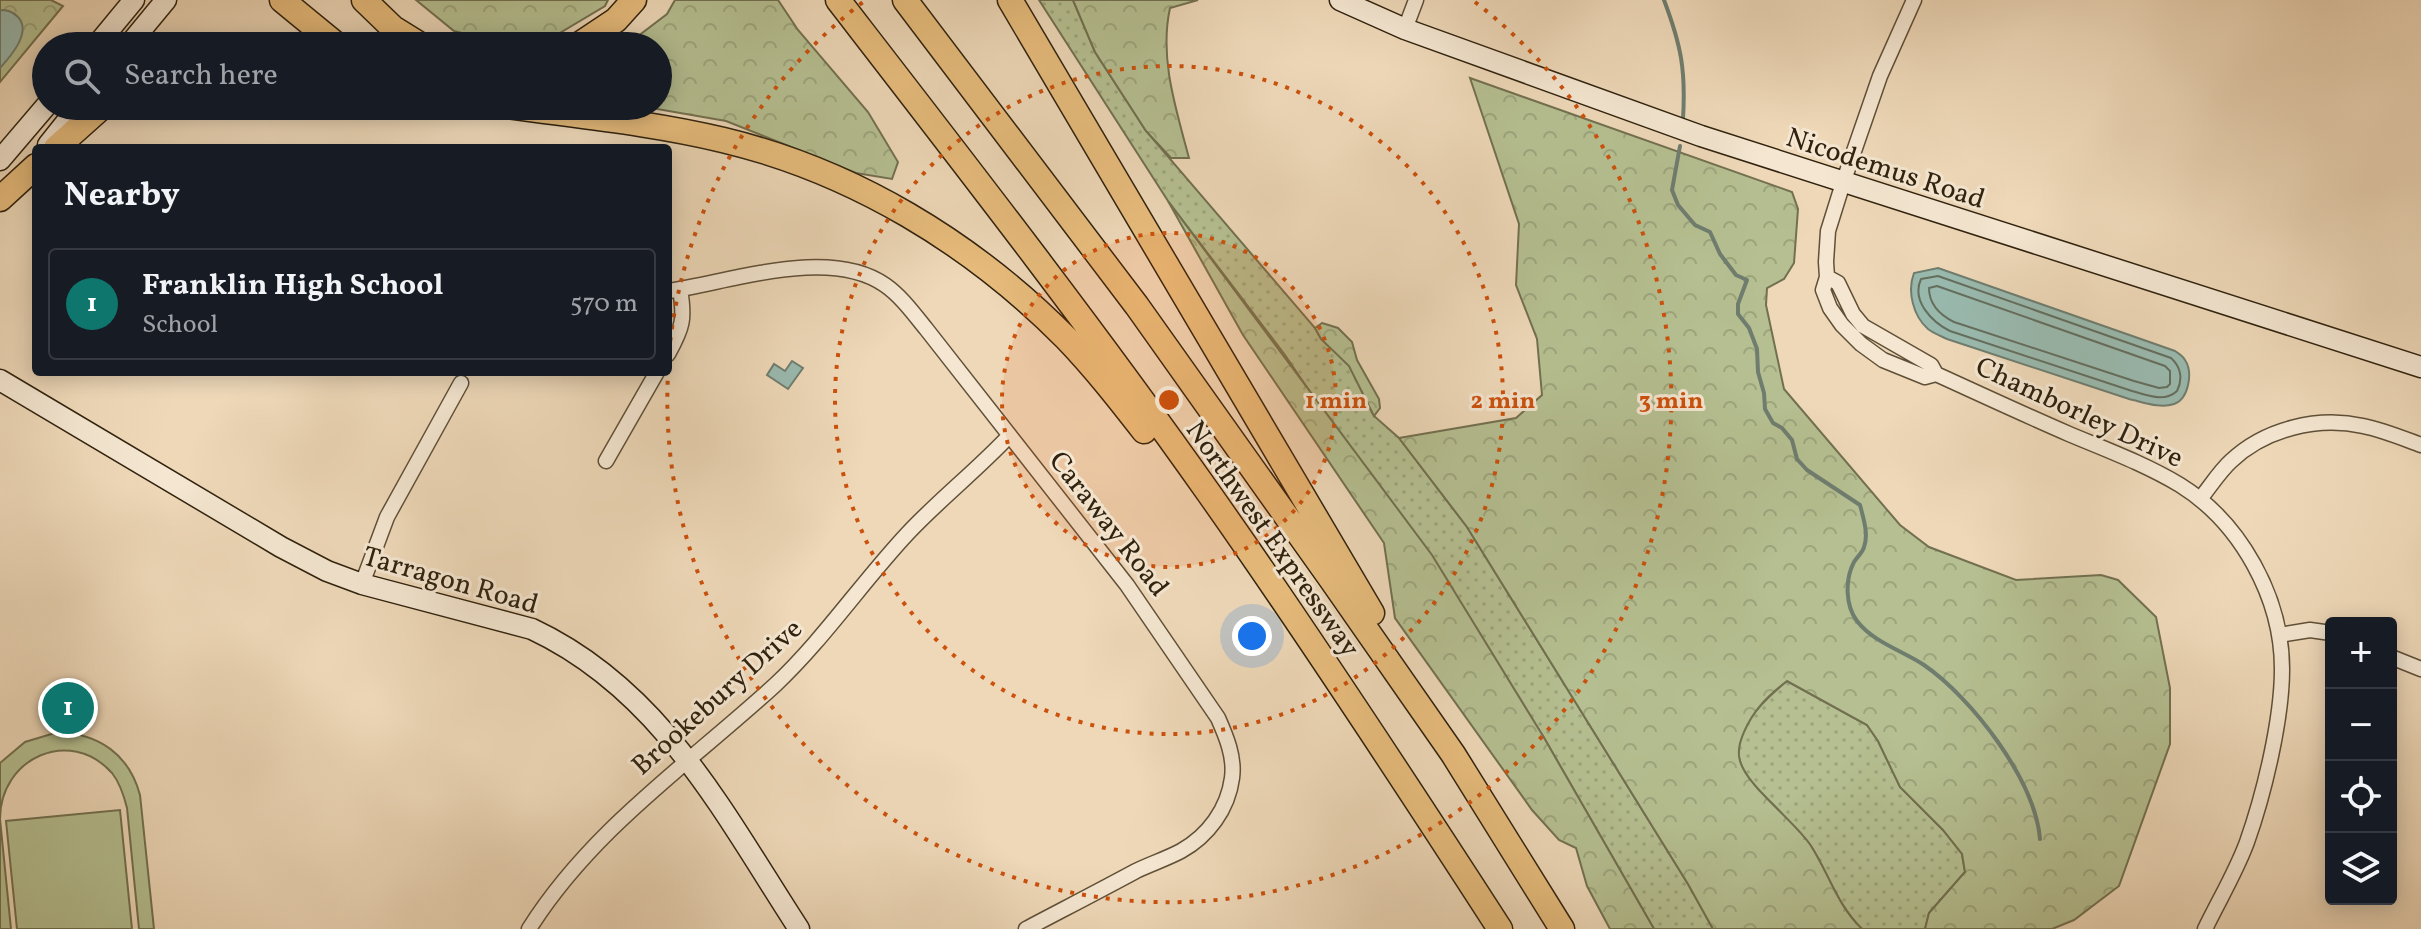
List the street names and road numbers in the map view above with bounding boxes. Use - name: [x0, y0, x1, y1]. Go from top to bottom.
- street label: Nicodemus Road: [1781, 119, 1990, 220]
- street label: Chamborley Drive: [1969, 348, 2189, 479]
- street label: Northwest Expressway: [1175, 413, 1368, 666]
- street label: Caraway Road: [1039, 444, 1177, 605]
- street label: Tarragon Road: [358, 538, 543, 625]
- street label: Brookebury Drive: [624, 610, 812, 785]

